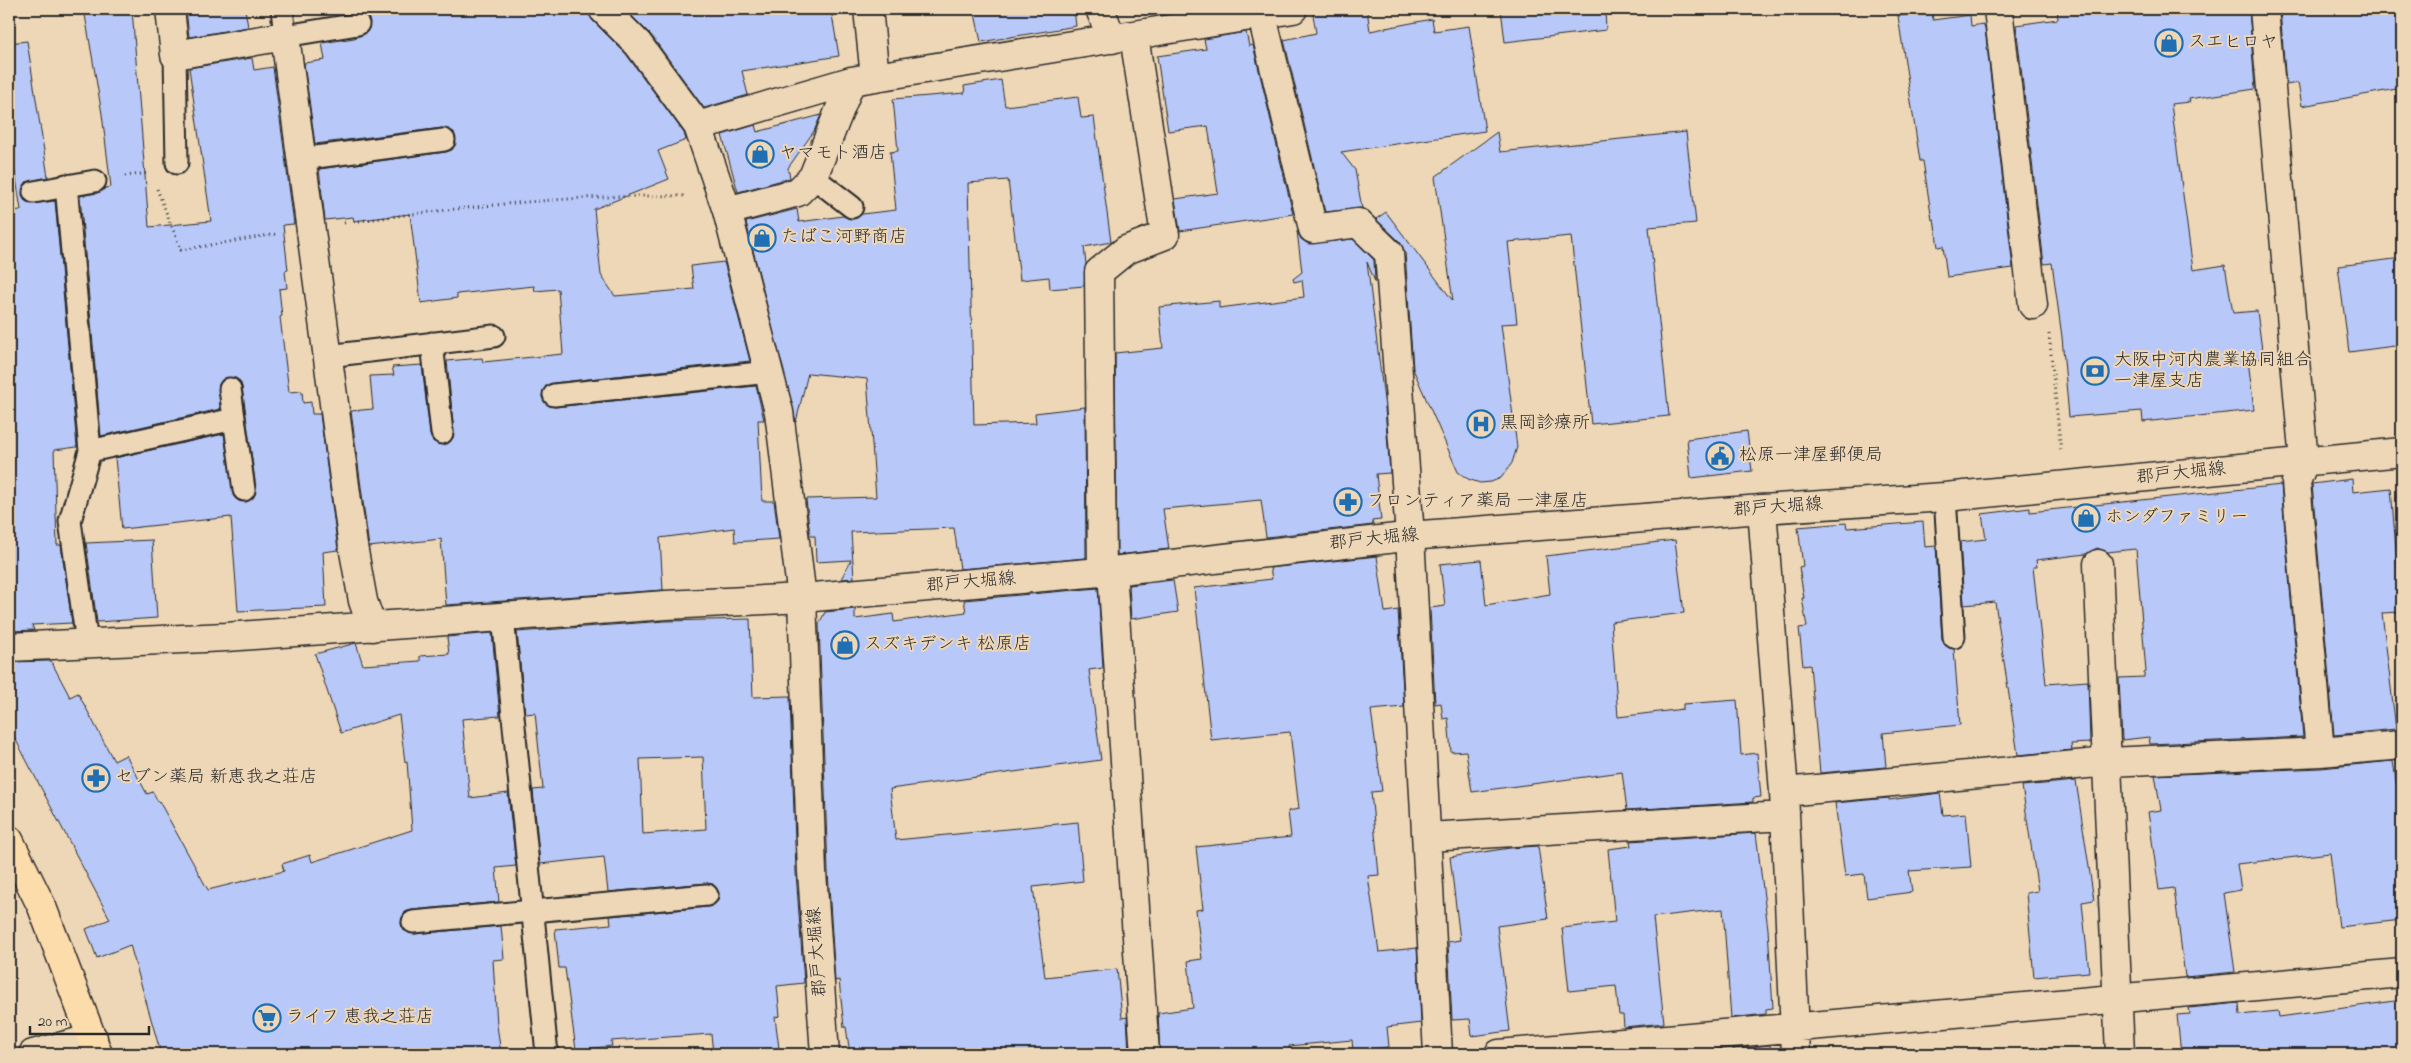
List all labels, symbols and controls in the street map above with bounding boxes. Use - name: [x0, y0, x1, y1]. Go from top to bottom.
- shop icon: スエヒロヤ: [2154, 28, 2184, 58]
- place label: スエヒロヤ: [2188, 30, 2278, 56]
- shop icon: ヤマモト酒店: [745, 139, 775, 169]
- place label: ヤマモト酒店: [779, 141, 887, 167]
- shop icon: たばこ河野商店: [747, 223, 777, 253]
- place label: たばこ河野商店: [781, 225, 907, 251]
- place label: 大阪中河内農業協同組合 一津屋支店: [2114, 348, 2312, 395]
- bank icon: 大阪中河内農業協同組合 一津屋支店: [2080, 356, 2110, 386]
- hospital icon: 黒岡診療所: [1466, 409, 1496, 439]
- place label: 黒岡診療所: [1500, 411, 1590, 437]
- public building icon: 松原一津屋郵便局: [1705, 441, 1735, 471]
- place label: 松原一津屋郵便局: [1739, 443, 1883, 469]
- street label: 郡戸大堀線: [2135, 456, 2227, 492]
- pharmacy icon: フロンティア薬局 一津屋店: [1333, 487, 1363, 517]
- place label: フロンティア薬局 一津屋店: [1367, 489, 1589, 515]
- street label: 郡戸大堀線: [1732, 492, 1824, 524]
- shop icon: ホンダファミリー: [2071, 503, 2101, 533]
- place label: ホンダファミリー: [2105, 505, 2248, 531]
- street label: 郡戸大堀線: [1328, 522, 1420, 558]
- street label: 郡戸大堀線: [925, 566, 1017, 600]
- shop icon: スズキデンキ 松原店: [830, 630, 860, 660]
- place label: スズキデンキ 松原店: [864, 632, 1031, 658]
- pharmacy icon: セブン薬局 新恵我之荘店: [81, 763, 111, 793]
- place label: セブン薬局 新恵我之荘店: [115, 765, 318, 791]
- street label: 郡戸大堀線: [802, 906, 834, 998]
- scale bar: [30, 1003, 149, 1035]
- supermarket icon: ライフ 恵我之荘店: [252, 1003, 282, 1033]
- place label: ライフ 恵我之荘店: [286, 1005, 434, 1031]
- text: 20 m: [38, 1011, 68, 1033]

